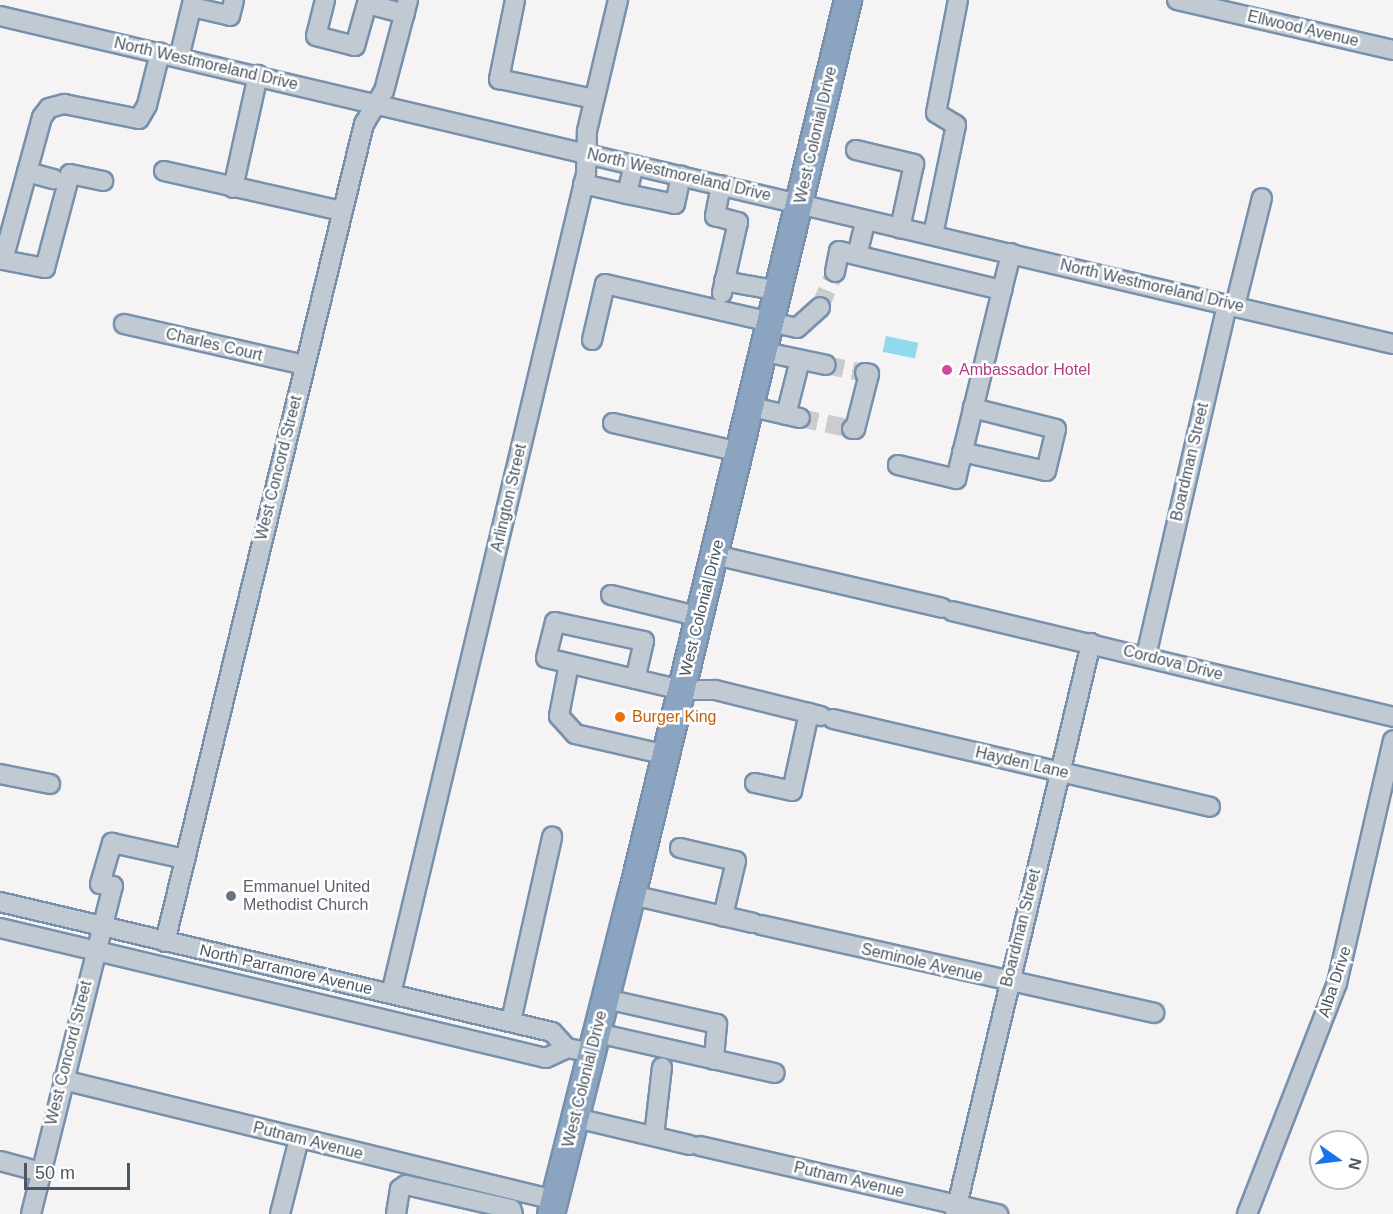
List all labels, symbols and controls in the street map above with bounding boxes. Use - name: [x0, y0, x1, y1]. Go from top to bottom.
- street label: Ellwood Avenue: [1245, 7, 1361, 51]
- street label: North Westmoreland Drive: [112, 33, 300, 95]
- street label: West Colonial Drive: [791, 65, 841, 205]
- street label: North Westmoreland Drive: [585, 144, 773, 206]
- street label: North Westmoreland Drive: [1058, 255, 1246, 317]
- street label: Charles Court: [164, 325, 264, 365]
- place label: Ambassador Hotel: [959, 360, 1091, 380]
- marker: Ambassador Hotel: [940, 363, 954, 377]
- street label: West Concord Street: [252, 394, 306, 542]
- street label: Boardman Street: [1167, 401, 1213, 523]
- street label: Arlington Street: [487, 442, 531, 554]
- street label: West Colonial Drive: [676, 538, 728, 678]
- street label: Cordova Drive: [1121, 641, 1225, 685]
- place label: Burger King: [632, 707, 716, 727]
- marker: Burger King: [613, 710, 627, 724]
- street label: Hayden Lane: [973, 743, 1071, 783]
- street label: Boardman Street: [997, 867, 1045, 989]
- place label: Emmanuel United Methodist Church: [243, 877, 370, 915]
- marker: Emmanuel United Methodist Church: [224, 889, 238, 903]
- street label: Seminole Avenue: [859, 940, 985, 986]
- street label: North Parramore Avenue: [197, 941, 375, 999]
- street label: Alba Drive: [1314, 944, 1356, 1020]
- street label: West Concord Street: [42, 979, 96, 1127]
- street label: West Colonial Drive: [559, 1009, 611, 1149]
- street label: Putnam Avenue: [251, 1118, 365, 1164]
- north arrow: [1309, 1130, 1369, 1190]
- scale bar: [27, 1151, 134, 1189]
- text: N: [1345, 1156, 1365, 1172]
- street label: Putnam Avenue: [792, 1158, 906, 1202]
- text: 50 m: [35, 1163, 75, 1183]

